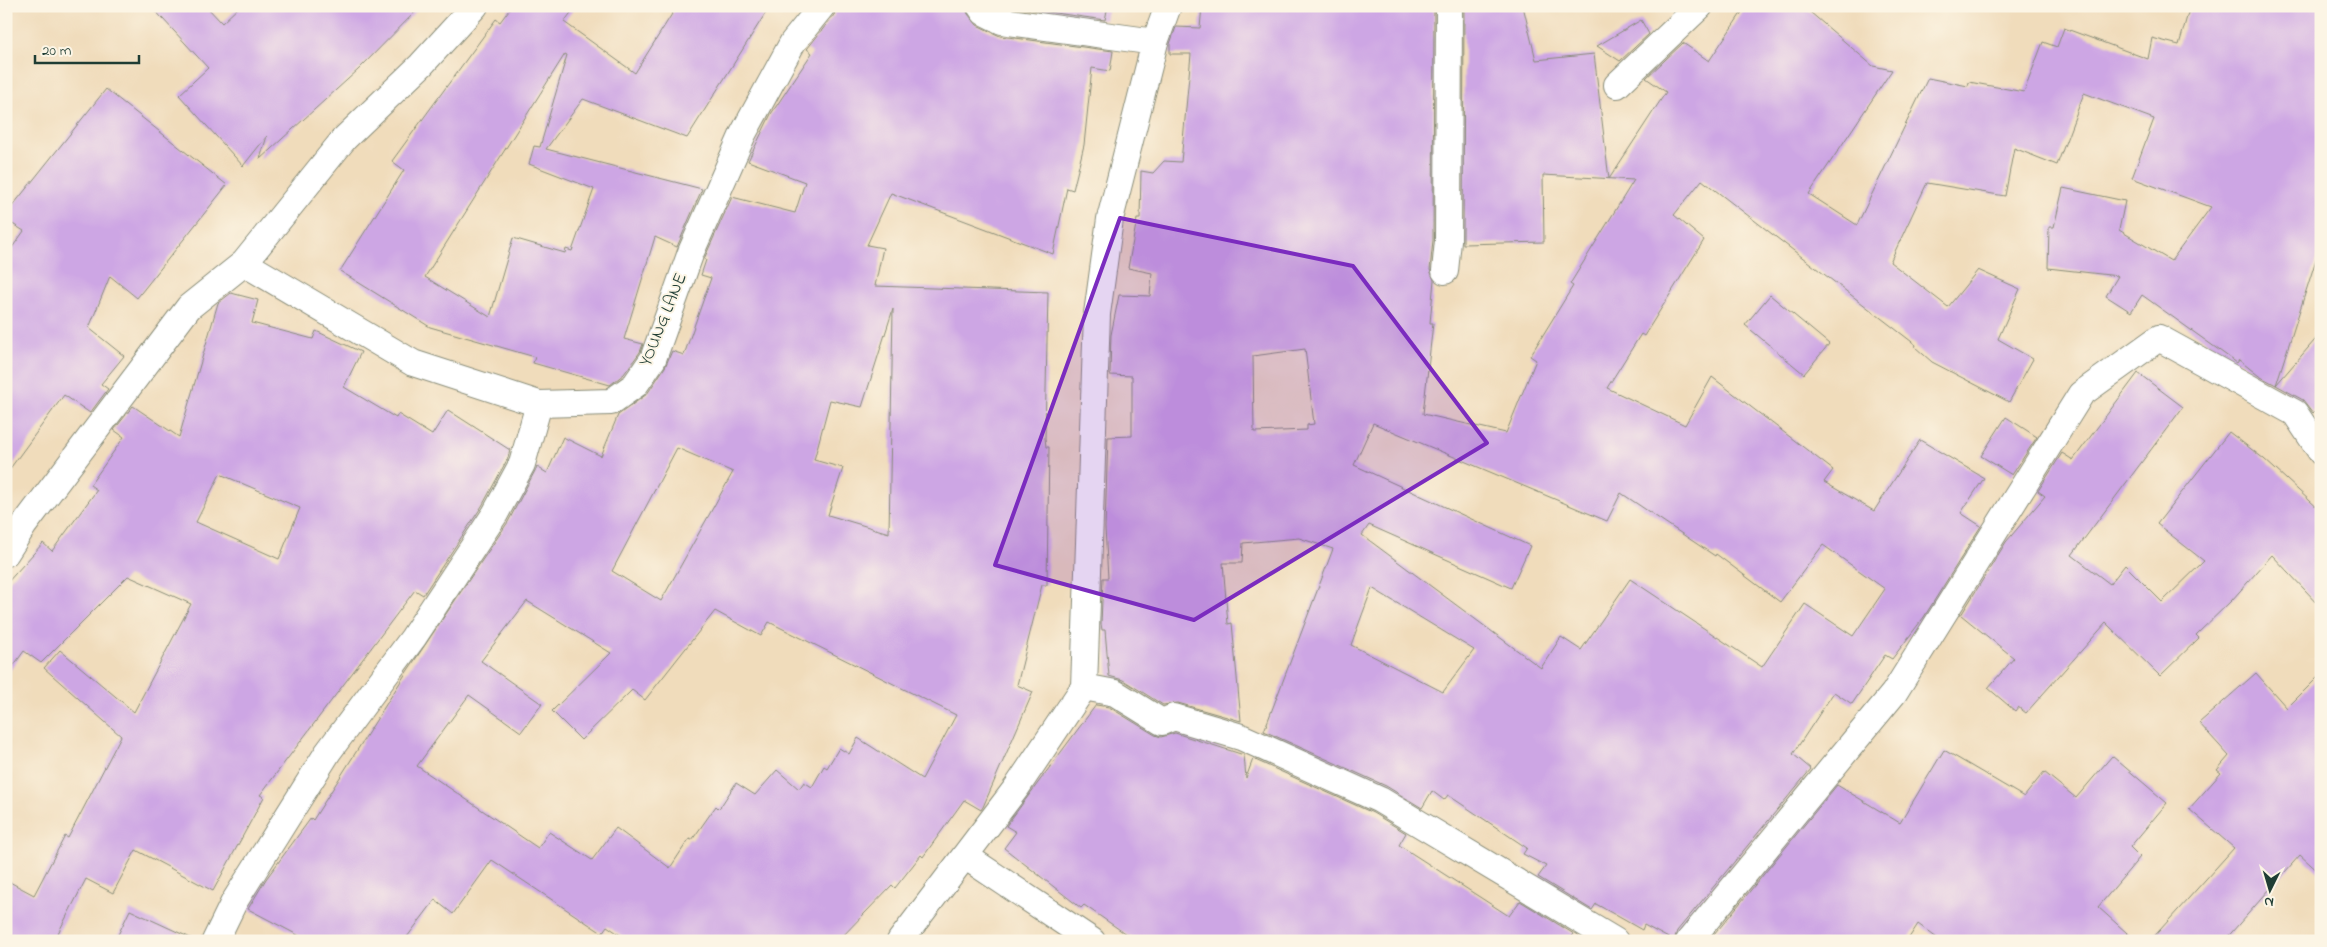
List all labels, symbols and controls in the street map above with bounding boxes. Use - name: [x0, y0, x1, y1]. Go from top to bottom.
- scale bar: [35, 32, 139, 64]
- text: 20 m: [42, 40, 72, 62]
- street label: YOUNG LANE: [633, 269, 695, 371]
- north arrow: [2244, 864, 2294, 914]
- text: N: [2263, 891, 2275, 912]

